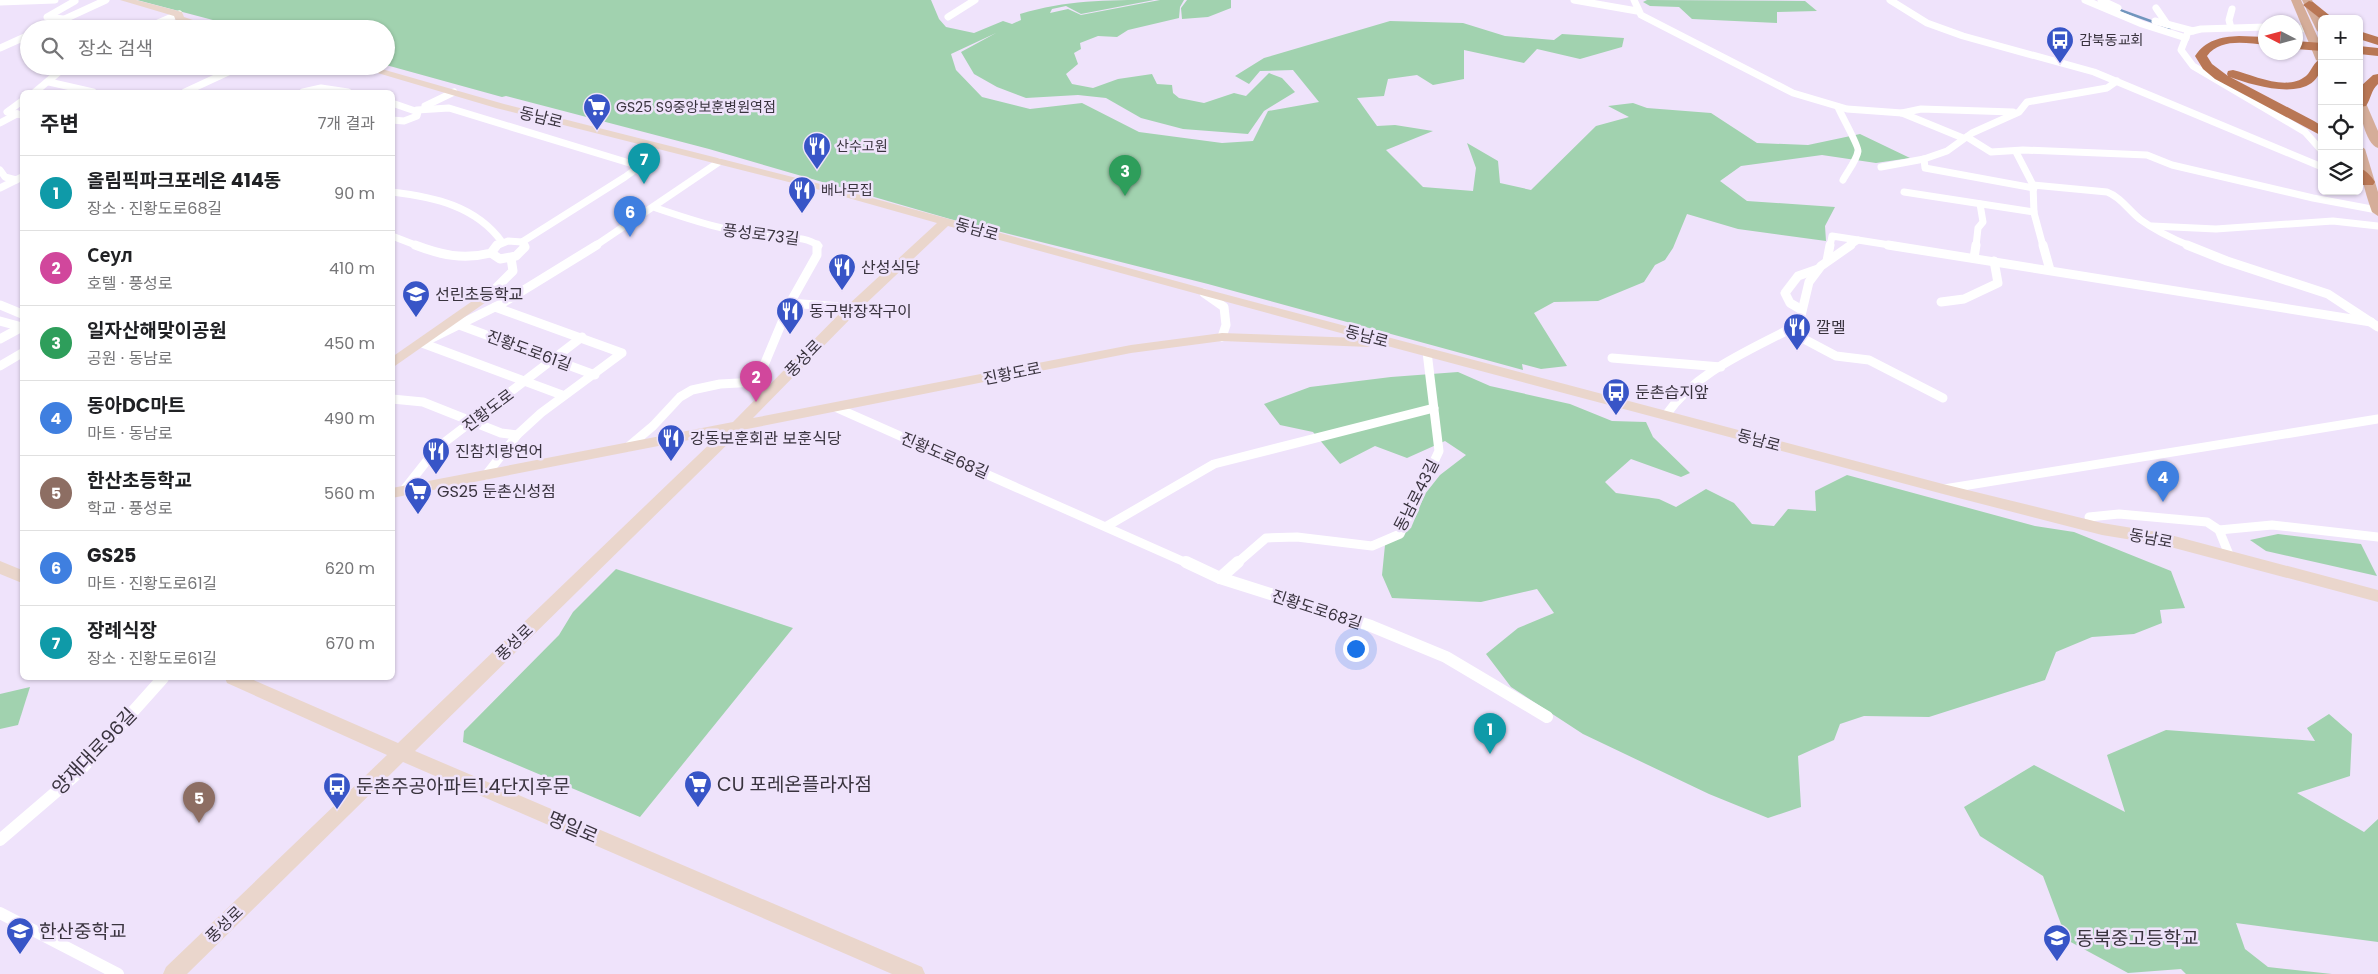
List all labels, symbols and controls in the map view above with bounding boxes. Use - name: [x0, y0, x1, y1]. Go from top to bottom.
- north arrow: [2258, 15, 2303, 60]
- map controls: [2318, 15, 2363, 195]
- button: +: [2318, 15, 2363, 60]
- search box: [20, 20, 395, 75]
- bus stop icon: 감북동교회: [2045, 25, 2075, 64]
- place label: 감북동교회: [2079, 30, 2143, 50]
- icon: search: [38, 34, 66, 62]
- text: 장소 검색: [78, 35, 153, 62]
- button: −: [2318, 60, 2363, 105]
- supermarket icon: GS25 S9중앙보훈병원역점: [582, 92, 612, 131]
- place label: GS25 S9중앙보훈병원역점: [616, 97, 776, 117]
- street label: 동남로: [517, 101, 565, 134]
- button: locate: [2318, 105, 2363, 150]
- text: 주변: [40, 109, 79, 138]
- text: 7개 결과: [318, 112, 375, 135]
- restaurant icon: 산수고원: [802, 131, 832, 170]
- place label: 산수고원: [836, 136, 888, 156]
- pin: 7: [628, 143, 660, 184]
- button: layers: [2318, 150, 2363, 195]
- pin: 3: [1109, 155, 1141, 196]
- text: 올림픽파크포레온 414동: [87, 167, 281, 194]
- restaurant icon: 배나무집: [787, 175, 817, 214]
- place label: 배나무집: [821, 180, 873, 200]
- text: 1: [53, 182, 59, 205]
- text: 90 m: [334, 182, 375, 205]
- pin: 6: [614, 196, 646, 237]
- text: 장소 · 진황도로68길: [87, 197, 222, 220]
- street label: 동남로: [952, 212, 1002, 247]
- street label: 풍성로73길: [721, 218, 801, 251]
- text: Сеул: [87, 242, 133, 269]
- restaurant icon: 산성식당: [827, 252, 857, 291]
- place label: 산성식당: [861, 256, 920, 279]
- text: 2: [51, 257, 61, 280]
- text: 410 m: [329, 257, 375, 280]
- text: 호텔 · 풍성로: [87, 272, 173, 295]
- school or university icon: 선린초등학교: [401, 279, 431, 318]
- place label: 선린초등학교: [435, 283, 523, 306]
- restaurant icon: 동구밖장작구이: [775, 296, 805, 335]
- place label: 동구밖장작구이: [809, 300, 912, 323]
- restaurant icon: 깔멜: [1782, 312, 1812, 351]
- place label: 깔멜: [1816, 316, 1845, 339]
- text: 일자산해맞이공원: [87, 317, 227, 344]
- street label: 동남로: [1343, 320, 1391, 353]
- street label: 진황도로61길: [483, 324, 575, 376]
- text: 3: [51, 332, 61, 355]
- text: 450 m: [324, 332, 375, 355]
- street label: 풍성로: [780, 334, 827, 382]
- text: 공원 · 동남로: [87, 347, 173, 370]
- street label: 진황도로: [981, 357, 1043, 390]
- pin: 2: [740, 361, 772, 402]
- bus stop icon: 둔촌습지앞: [1601, 377, 1631, 416]
- place label: 둔촌습지앞: [1635, 381, 1709, 404]
- street label: 진황도로: [458, 383, 519, 437]
- text: 동아DC마트: [87, 392, 185, 419]
- text: 4: [51, 407, 61, 430]
- text: 490 m: [324, 407, 375, 430]
- text: 마트 · 동남로: [87, 422, 173, 445]
- restaurant icon: 강동보훈회관 보훈식당: [656, 423, 686, 462]
- street label: 동남로: [1735, 424, 1783, 457]
- place label: 강동보훈회관 보훈식당: [690, 427, 842, 450]
- street label: 진황도로68길: [897, 427, 992, 484]
- restaurant icon: 진참치랑연어: [421, 436, 451, 475]
- place label: 진참치랑연어: [455, 440, 543, 463]
- street label: 동남로43길: [1388, 455, 1444, 535]
- pin: 4: [2147, 461, 2179, 502]
- text: 한산초등학교: [87, 467, 192, 494]
- supermarket icon: GS25 둔촌신성점: [403, 476, 433, 515]
- place label: GS25 둔촌신성점: [437, 480, 556, 503]
- text: 5: [51, 482, 61, 505]
- text: 560 m: [324, 482, 375, 505]
- text: 학교 · 풍성로: [87, 497, 173, 520]
- street label: 동남로: [2127, 523, 2175, 554]
- text: GS25: [87, 542, 136, 569]
- text: 6: [51, 557, 61, 580]
- text: 620 m: [325, 557, 375, 580]
- text: 마트 · 진황도로61길: [87, 572, 217, 595]
- street label: 진황도로68길: [1269, 584, 1365, 635]
- text: 장례식장: [87, 617, 157, 644]
- street label: 풍성로: [490, 619, 538, 666]
- text: 7: [52, 632, 60, 655]
- text: 670 m: [325, 632, 375, 655]
- your location: [1343, 636, 1369, 662]
- text: 장소 · 진황도로61길: [87, 647, 217, 670]
- street label: 양재대로96길: [46, 702, 143, 801]
- pin: 1: [1474, 713, 1506, 754]
- supermarket icon: CU 포레온플라자점: [683, 769, 713, 808]
- bus stop icon: 둔촌주공아파트1.4단지후문: [322, 771, 352, 810]
- place label: CU 포레온플라자점: [717, 771, 872, 798]
- place label: 둔촌주공아파트1.4단지후문: [356, 773, 570, 800]
- pin: 5: [183, 782, 215, 823]
- street label: 명일로: [543, 805, 602, 850]
- street label: 풍성로: [200, 901, 248, 948]
- school or university icon: 한산중학교: [5, 916, 35, 955]
- place label: 한산중학교: [39, 918, 126, 945]
- school or university icon: 동북중고등학교: [2042, 923, 2072, 962]
- place label: 동북중고등학교: [2076, 925, 2198, 952]

